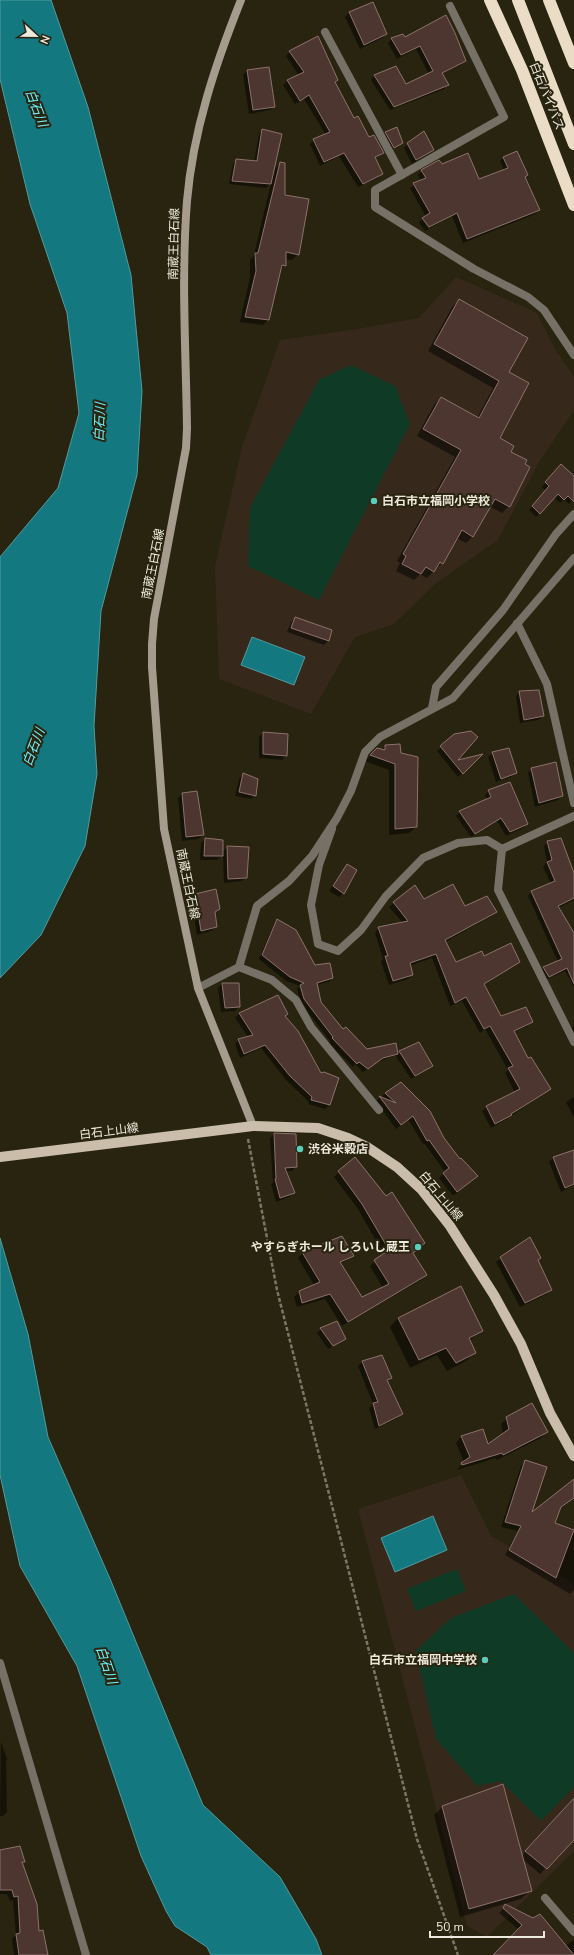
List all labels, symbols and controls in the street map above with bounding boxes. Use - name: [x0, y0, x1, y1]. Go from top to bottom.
- north arrow: [16, 16, 56, 56]
- text: N: [36, 33, 53, 46]
- street label: 白石バイパス: [526, 60, 568, 132]
- water label: 白石川: [21, 87, 52, 132]
- street label: 南蔵王白石線: [165, 208, 183, 280]
- water label: 白石川: [90, 400, 110, 442]
- place label: 白石市立福岡小学校: [382, 493, 490, 509]
- marker: 白石市立福岡小学校: [369, 496, 379, 506]
- street label: 南蔵王白石線: [138, 527, 168, 601]
- water label: 白石川: [19, 724, 50, 769]
- street label: 南蔵王白石線: [173, 847, 203, 921]
- street label: 白石上山線: [78, 1119, 140, 1143]
- place label: 渋谷米穀店: [308, 1141, 368, 1157]
- marker: 渋谷米穀店: [295, 1144, 305, 1154]
- street label: 白石上山線: [416, 1168, 466, 1224]
- place label: やすらぎホール しろいし蔵王: [251, 1239, 410, 1255]
- marker: やすらぎホール しろいし蔵王: [413, 1242, 423, 1252]
- water label: 白石川: [91, 1644, 122, 1689]
- place label: 白石市立福岡中学校: [369, 1652, 477, 1668]
- marker: 白石市立福岡中学校: [480, 1655, 490, 1665]
- scale bar: [430, 1913, 544, 1939]
- text: 50 m: [436, 1919, 464, 1935]

